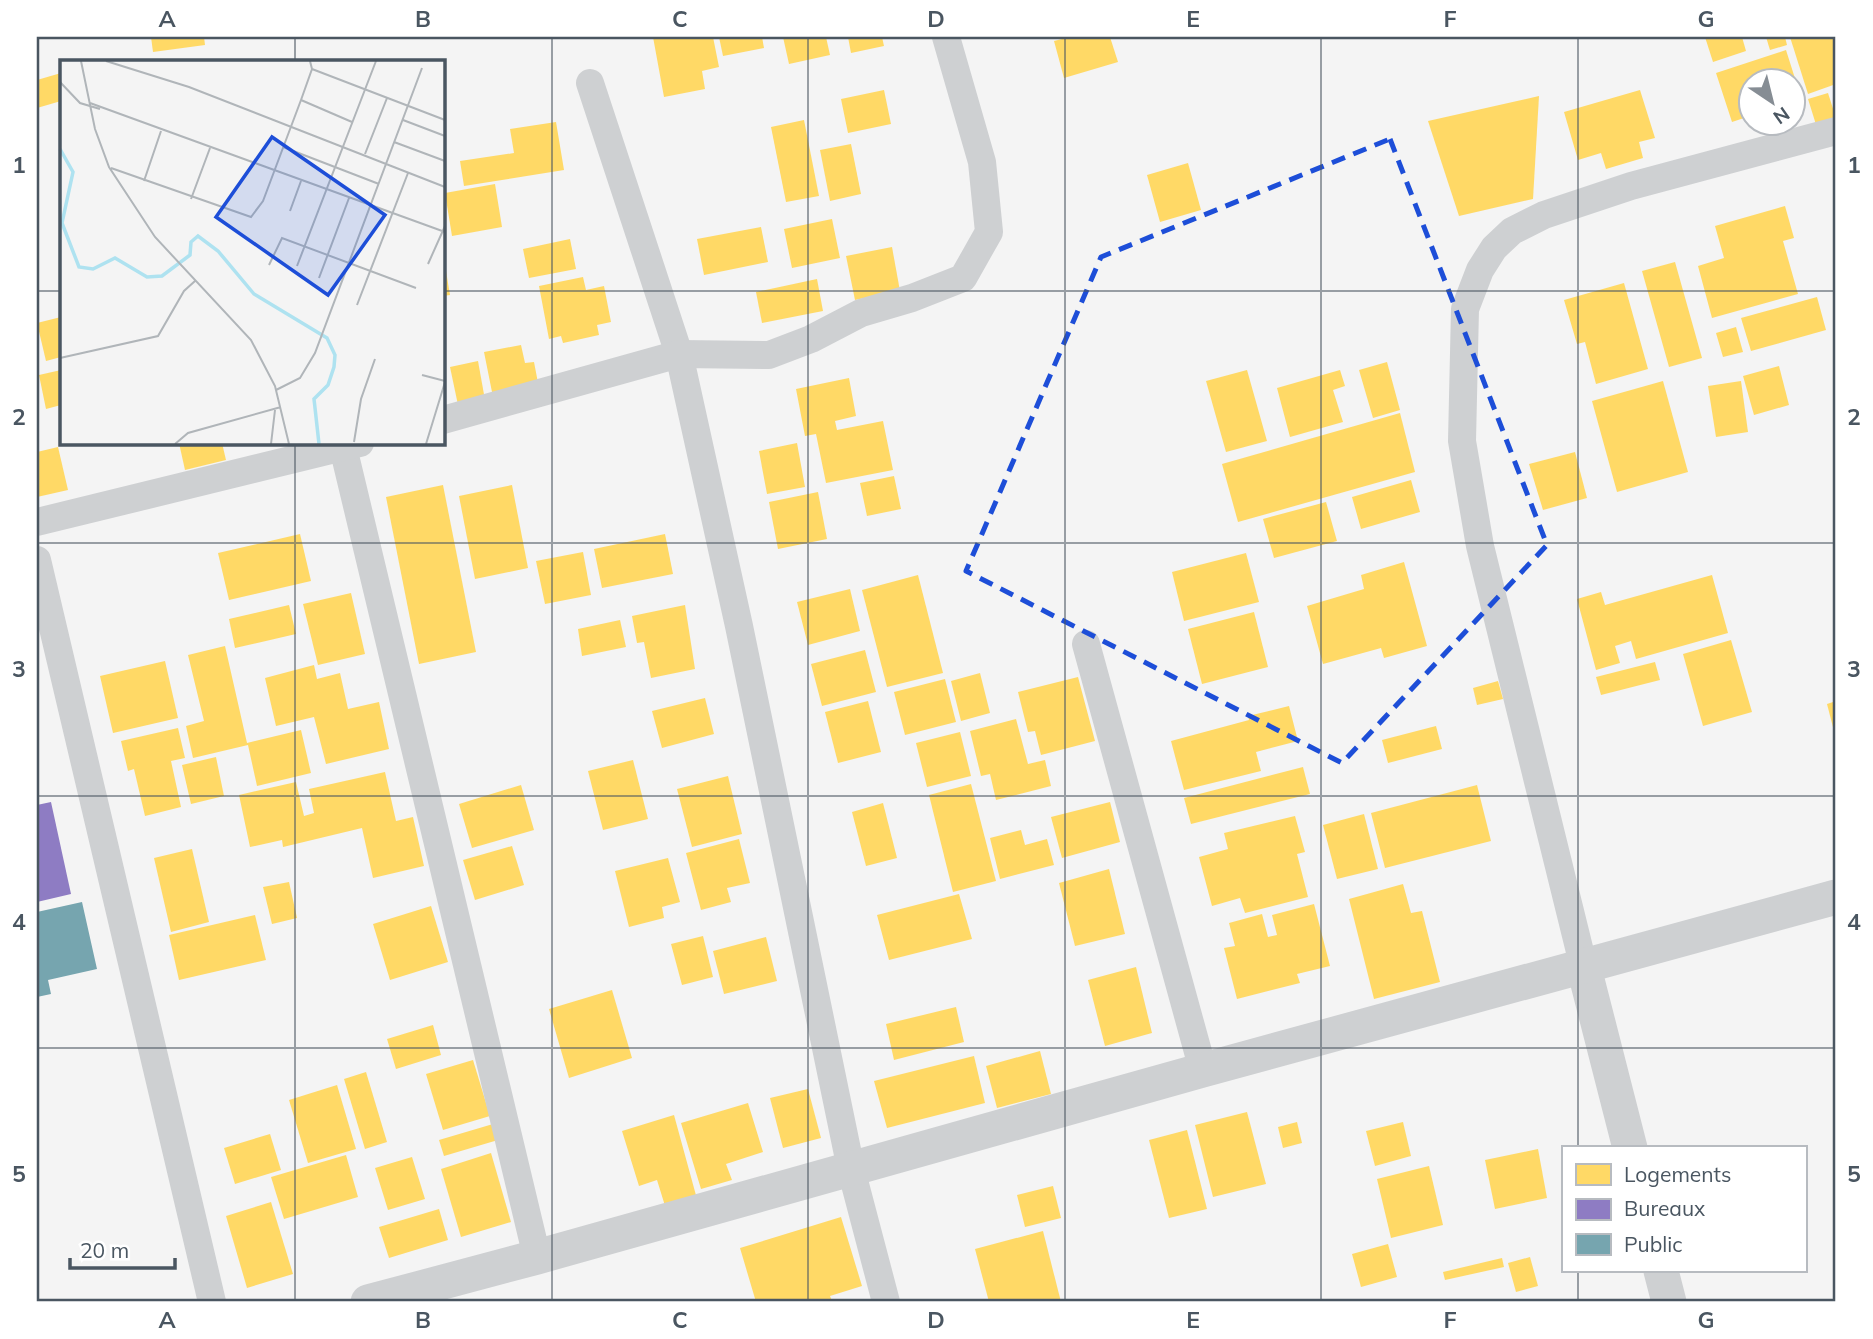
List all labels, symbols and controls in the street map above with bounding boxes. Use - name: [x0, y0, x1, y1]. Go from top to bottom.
- text: A: [158, 4, 176, 33]
- text: B: [415, 4, 431, 33]
- text: C: [672, 4, 688, 33]
- text: D: [927, 4, 945, 33]
- text: E: [1186, 4, 1200, 33]
- text: F: [1443, 4, 1457, 33]
- text: G: [1697, 4, 1715, 33]
- inset map: [60, 60, 444, 444]
- north arrow: [1736, 66, 1806, 136]
- text: N: [1769, 102, 1795, 130]
- text: 1: [12, 150, 26, 179]
- text: 1: [1847, 150, 1861, 179]
- text: 2: [12, 402, 26, 431]
- text: 2: [1847, 402, 1861, 431]
- text: 3: [12, 654, 26, 683]
- text: 3: [1847, 654, 1861, 683]
- text: 4: [12, 907, 26, 936]
- text: 4: [1847, 907, 1861, 936]
- legend: [1562, 1146, 1806, 1272]
- text: 5: [12, 1159, 26, 1188]
- text: 5: [1847, 1159, 1861, 1188]
- text: Logements: [1624, 1161, 1731, 1187]
- text: Bureaux: [1624, 1195, 1705, 1221]
- scale bar: [70, 1227, 175, 1271]
- text: Public: [1624, 1231, 1683, 1257]
- text: 20 m: [80, 1237, 129, 1263]
- text: A: [158, 1305, 176, 1334]
- text: B: [415, 1305, 431, 1334]
- text: C: [672, 1305, 688, 1334]
- text: D: [927, 1305, 945, 1334]
- text: E: [1186, 1305, 1200, 1334]
- text: F: [1443, 1305, 1457, 1334]
- text: G: [1697, 1305, 1715, 1334]

